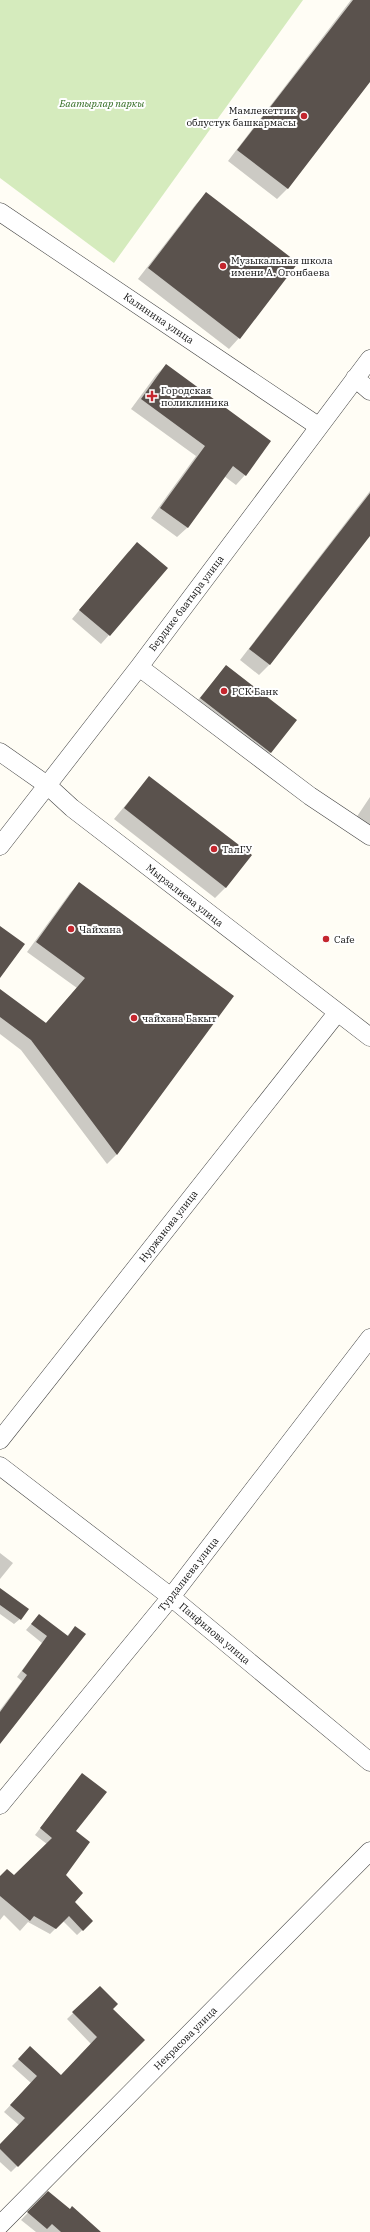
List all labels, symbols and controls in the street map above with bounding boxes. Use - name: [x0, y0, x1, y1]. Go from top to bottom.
- park label: Баатырлар паркы: [59, 97, 144, 110]
- place label: Мамлекеттик облустук башкармасы: [186, 104, 296, 129]
- marker: Мамлекеттик облустук башкармасы: [299, 111, 309, 121]
- place label: Музыкальная школа имени А. Огонбаева: [231, 254, 333, 279]
- marker: Музыкальная школа имени А. Огонбаева: [218, 261, 228, 271]
- street label: Калинина улица: [121, 290, 197, 347]
- place label: Городская поликлиника: [161, 384, 229, 409]
- marker: Городская поликлиника: [146, 390, 158, 402]
- street label: Бердике баатыра улица: [146, 552, 227, 654]
- place label: РСК Банк: [232, 685, 278, 698]
- marker: РСК Банк: [219, 686, 229, 696]
- place label: ТалГУ: [222, 843, 252, 856]
- marker: ТалГУ: [209, 844, 219, 854]
- street label: Мырзалиева улица: [143, 861, 226, 930]
- place label: Чайхана: [79, 923, 122, 936]
- marker: Чайхана: [66, 924, 76, 934]
- place label: Cafe: [334, 933, 355, 946]
- marker: Cafe: [321, 934, 331, 944]
- place label: чайхана Бакыт: [142, 1012, 216, 1025]
- marker: чайхана Бакыт: [129, 1013, 139, 1023]
- street label: Нуржанова улица: [136, 1187, 201, 1265]
- street label: Турдалиева улица: [155, 1534, 222, 1614]
- street label: Панфилова улица: [176, 1600, 253, 1667]
- street label: Некрасова улица: [151, 2004, 220, 2073]

